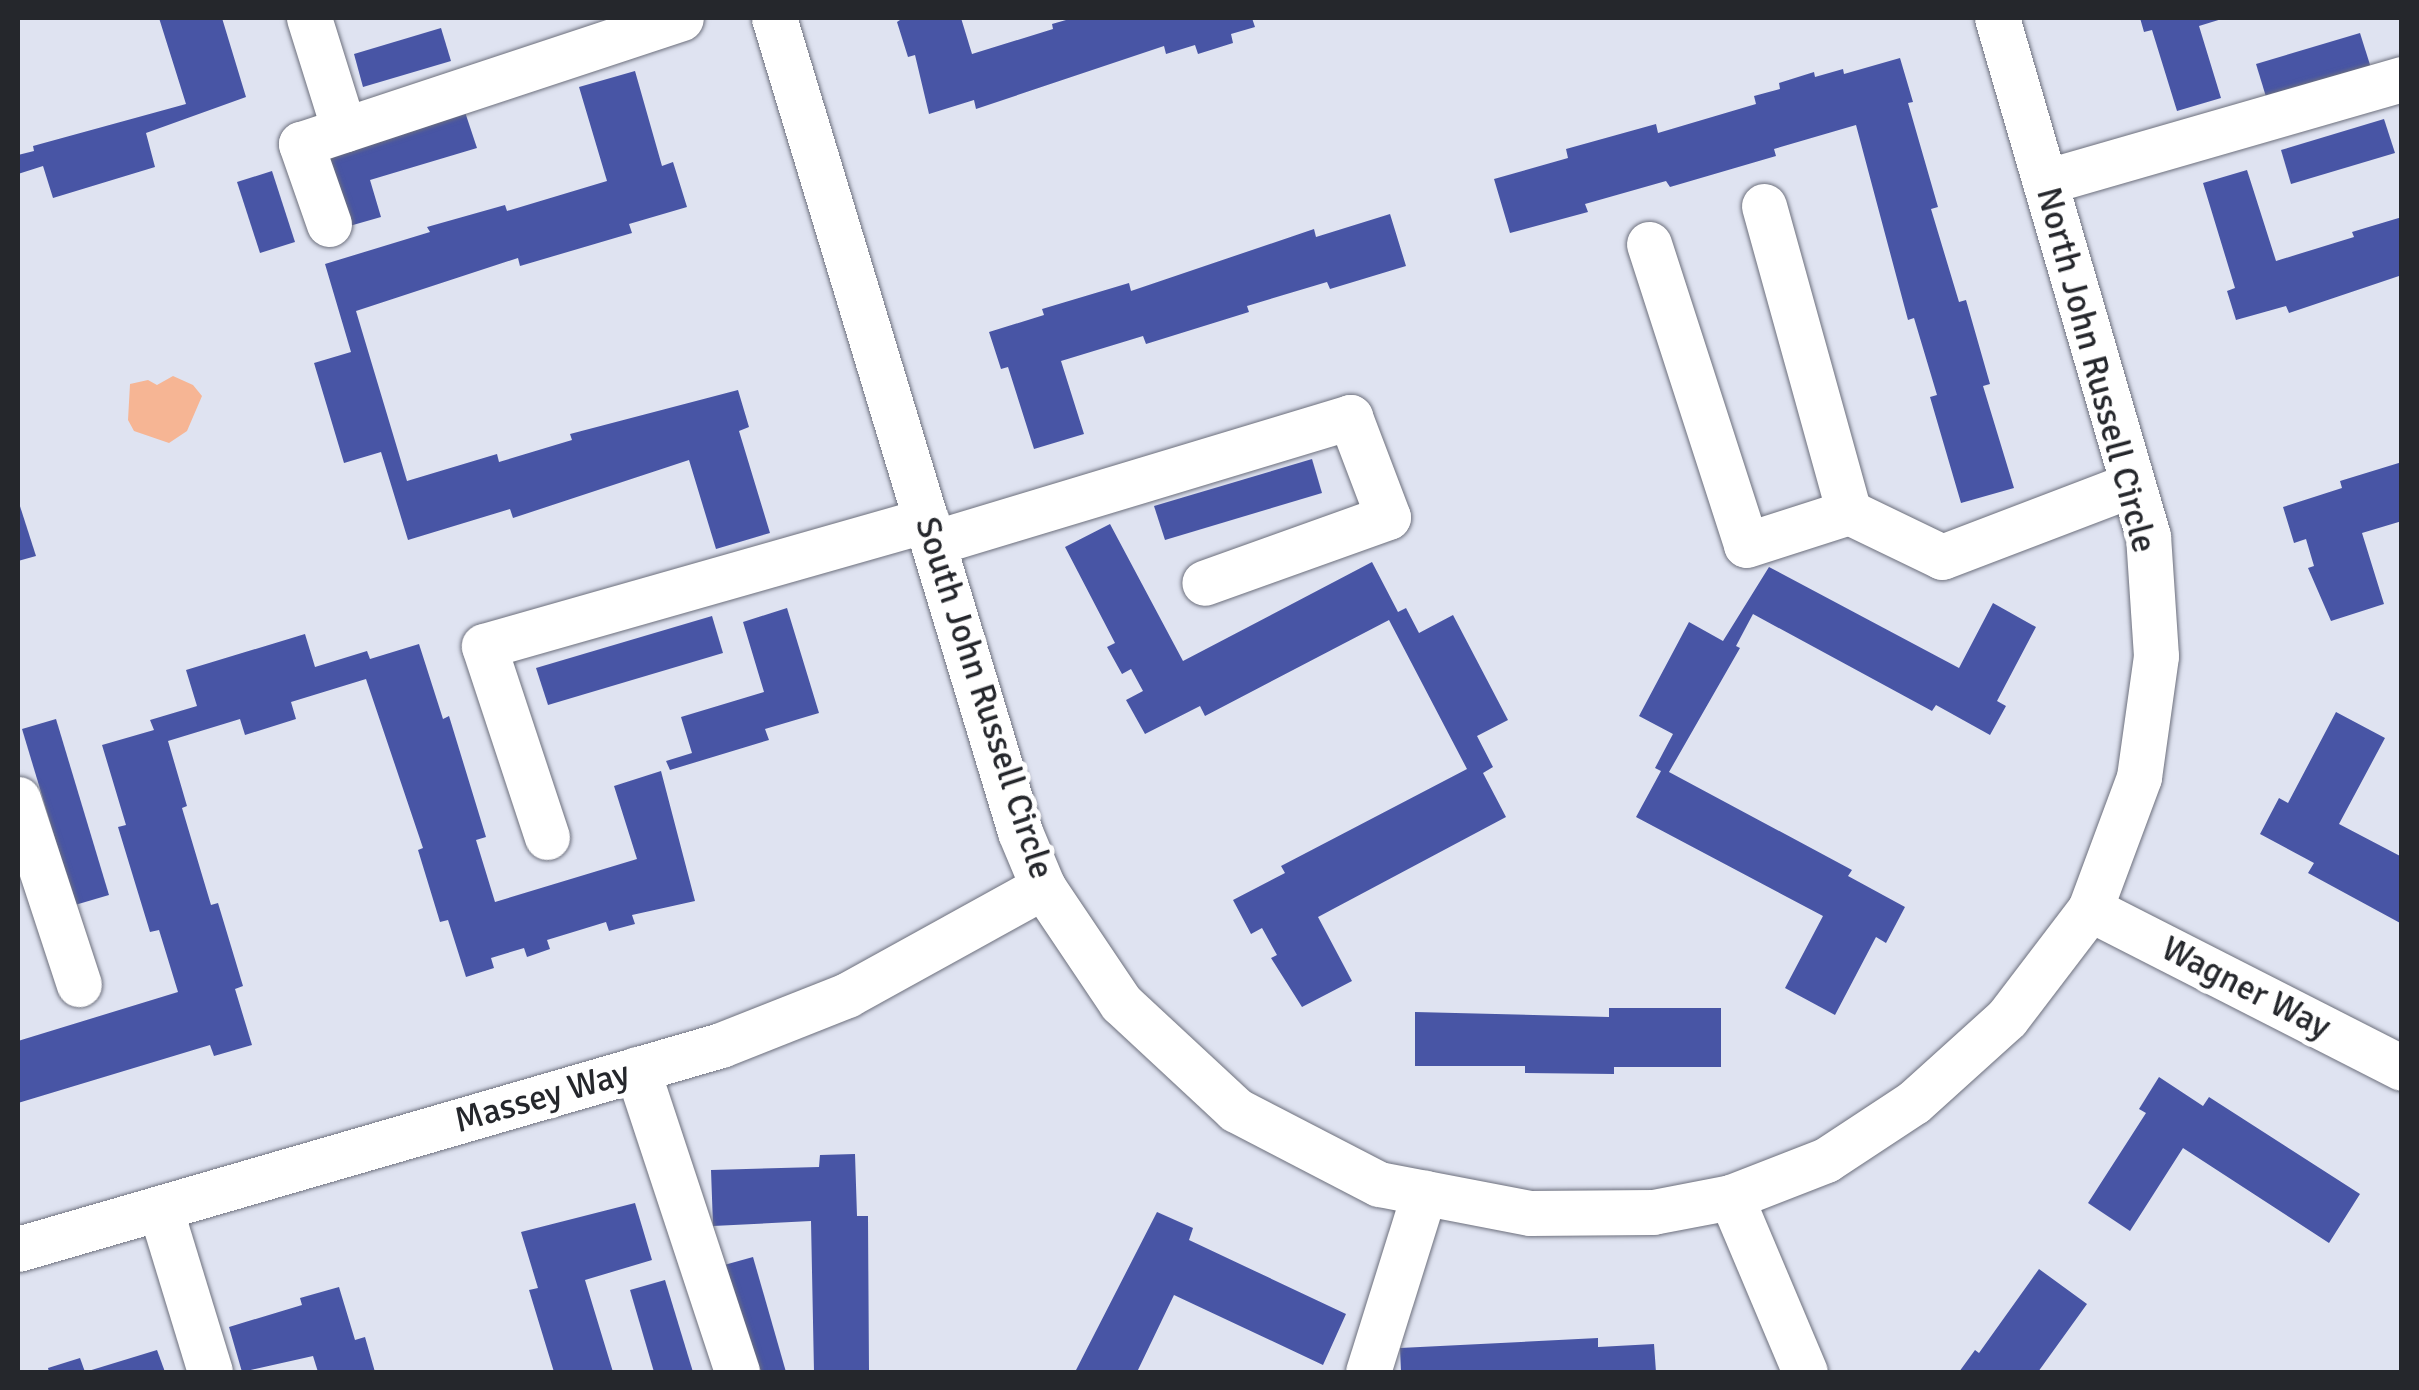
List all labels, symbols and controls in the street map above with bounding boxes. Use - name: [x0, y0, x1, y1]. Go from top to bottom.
- street label: North John Russell Circle: [2027, 183, 2165, 557]
- street label: South John Russell Circle: [906, 512, 1062, 884]
- street label: Wagner Way: [2155, 928, 2337, 1048]
- street label: Massey Way: [450, 1052, 634, 1142]

